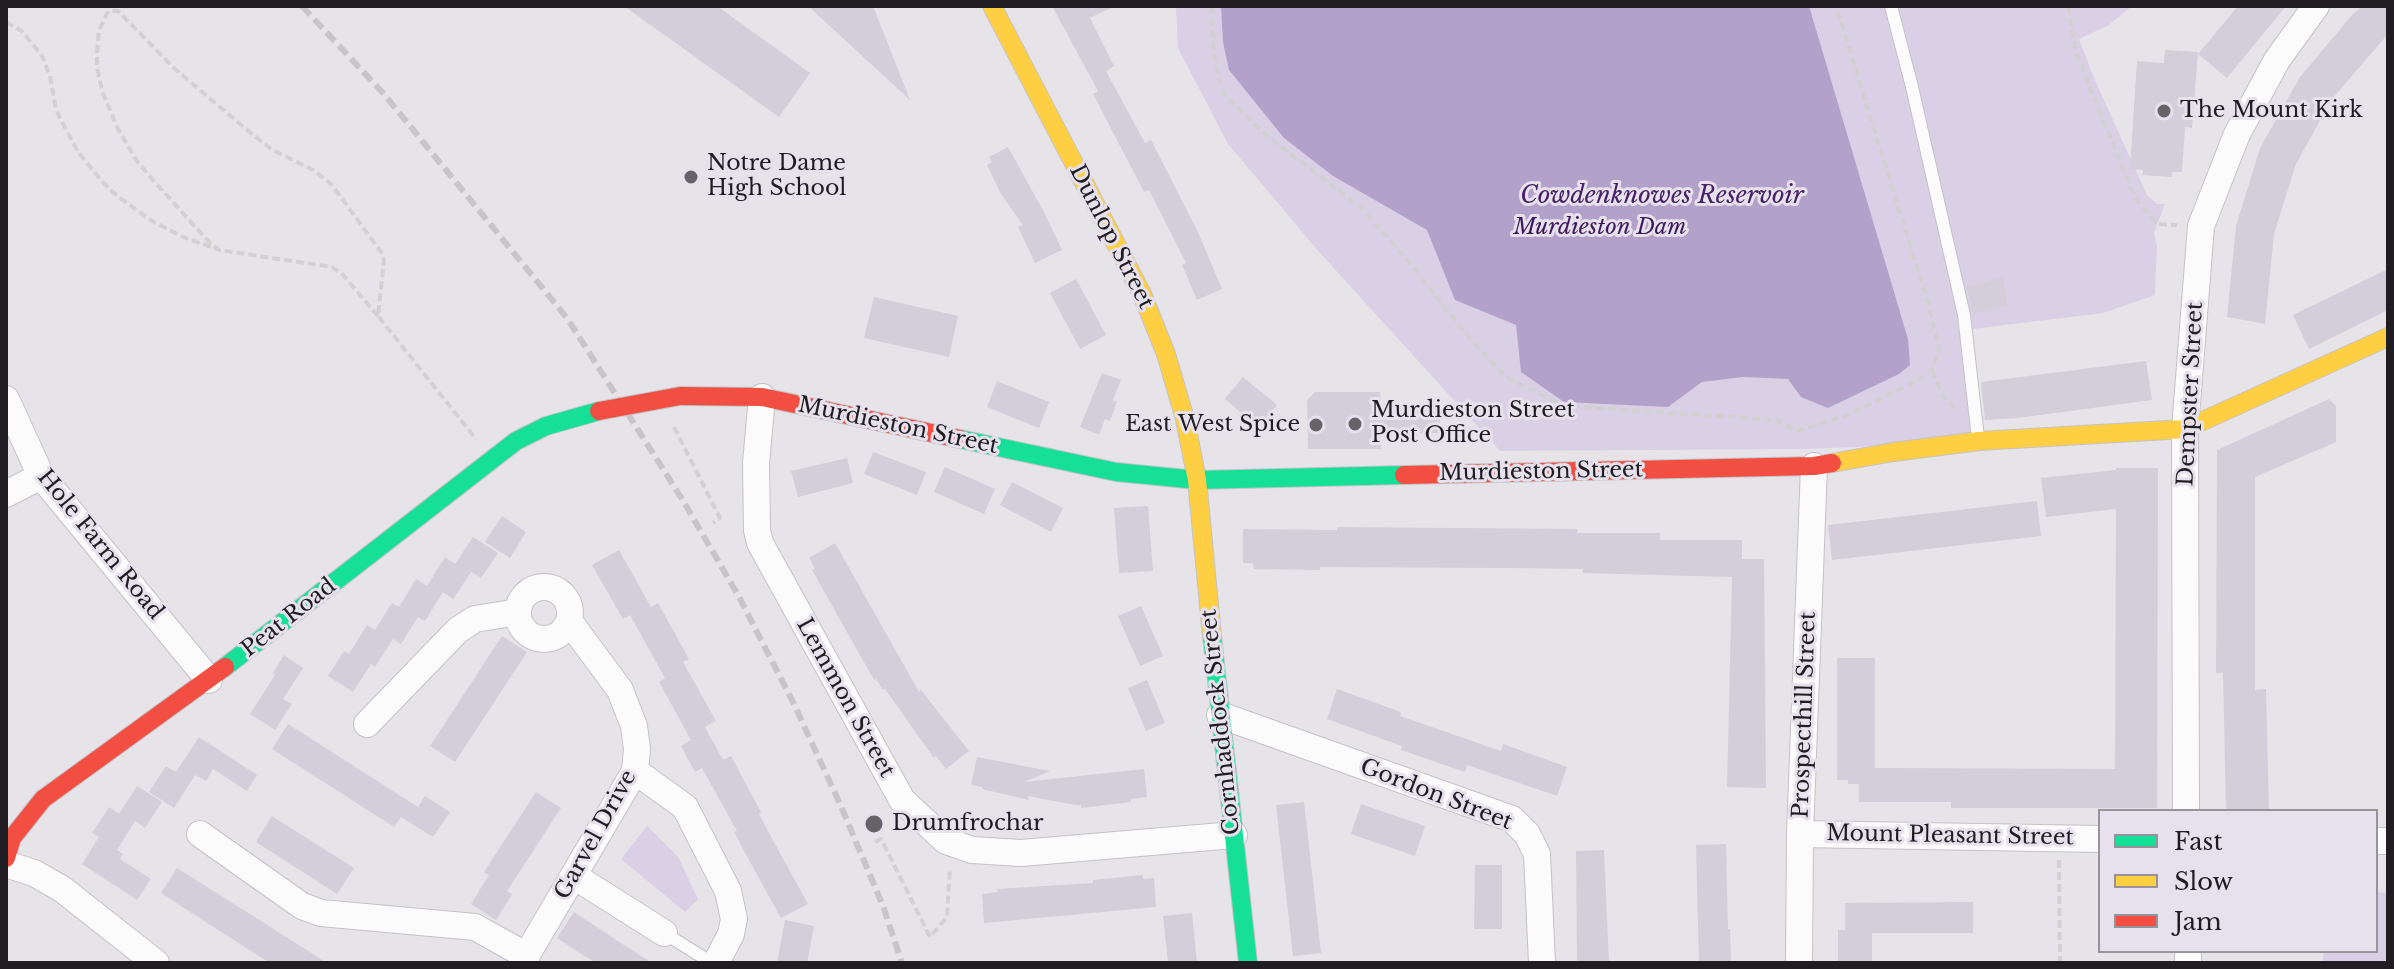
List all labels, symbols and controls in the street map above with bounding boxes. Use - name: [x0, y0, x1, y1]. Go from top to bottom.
- place label: The Mount Kirk: [2180, 98, 2363, 124]
- marker: The Mount Kirk: [2155, 102, 2173, 120]
- place label: Notre Dame High School: [707, 151, 847, 202]
- street label: Dunlop Street: [1063, 160, 1159, 314]
- marker: Notre Dame High School: [682, 168, 700, 186]
- water label: Cowdenknowes Reservoir: [1520, 182, 1804, 210]
- park label: Murdieston Dam: [1514, 215, 1686, 241]
- street label: Dempster Street: [2173, 301, 2209, 487]
- street label: Murdieston Street: [796, 392, 1000, 460]
- place label: Murdieston Street Post Office: [1371, 398, 1575, 450]
- place label: East West Spice: [1125, 412, 1300, 438]
- marker: Murdieston Street Post Office: [1346, 415, 1364, 433]
- marker: East West Spice: [1307, 416, 1325, 434]
- street label: Murdieston Street: [1439, 457, 1643, 487]
- street label: Hole Farm Road: [31, 465, 169, 625]
- street label: Peat Road: [237, 573, 341, 663]
- street label: Cornhaddock Street: [1196, 608, 1246, 836]
- street label: Prospecthill Street: [1788, 611, 1822, 819]
- street label: Lemmon Street: [790, 614, 900, 782]
- street label: Gordon Street: [1356, 754, 1516, 836]
- street label: Garvel Drive: [550, 766, 642, 904]
- legend: [2098, 809, 2378, 953]
- place label: Drumfrochar: [892, 811, 1044, 837]
- marker: Drumfrochar: [863, 813, 885, 835]
- street label: Mount Pleasant Street: [1826, 821, 2074, 851]
- text: Fast: [2174, 827, 2222, 856]
- text: Slow: [2174, 867, 2233, 896]
- text: Jam: [2174, 907, 2222, 936]

